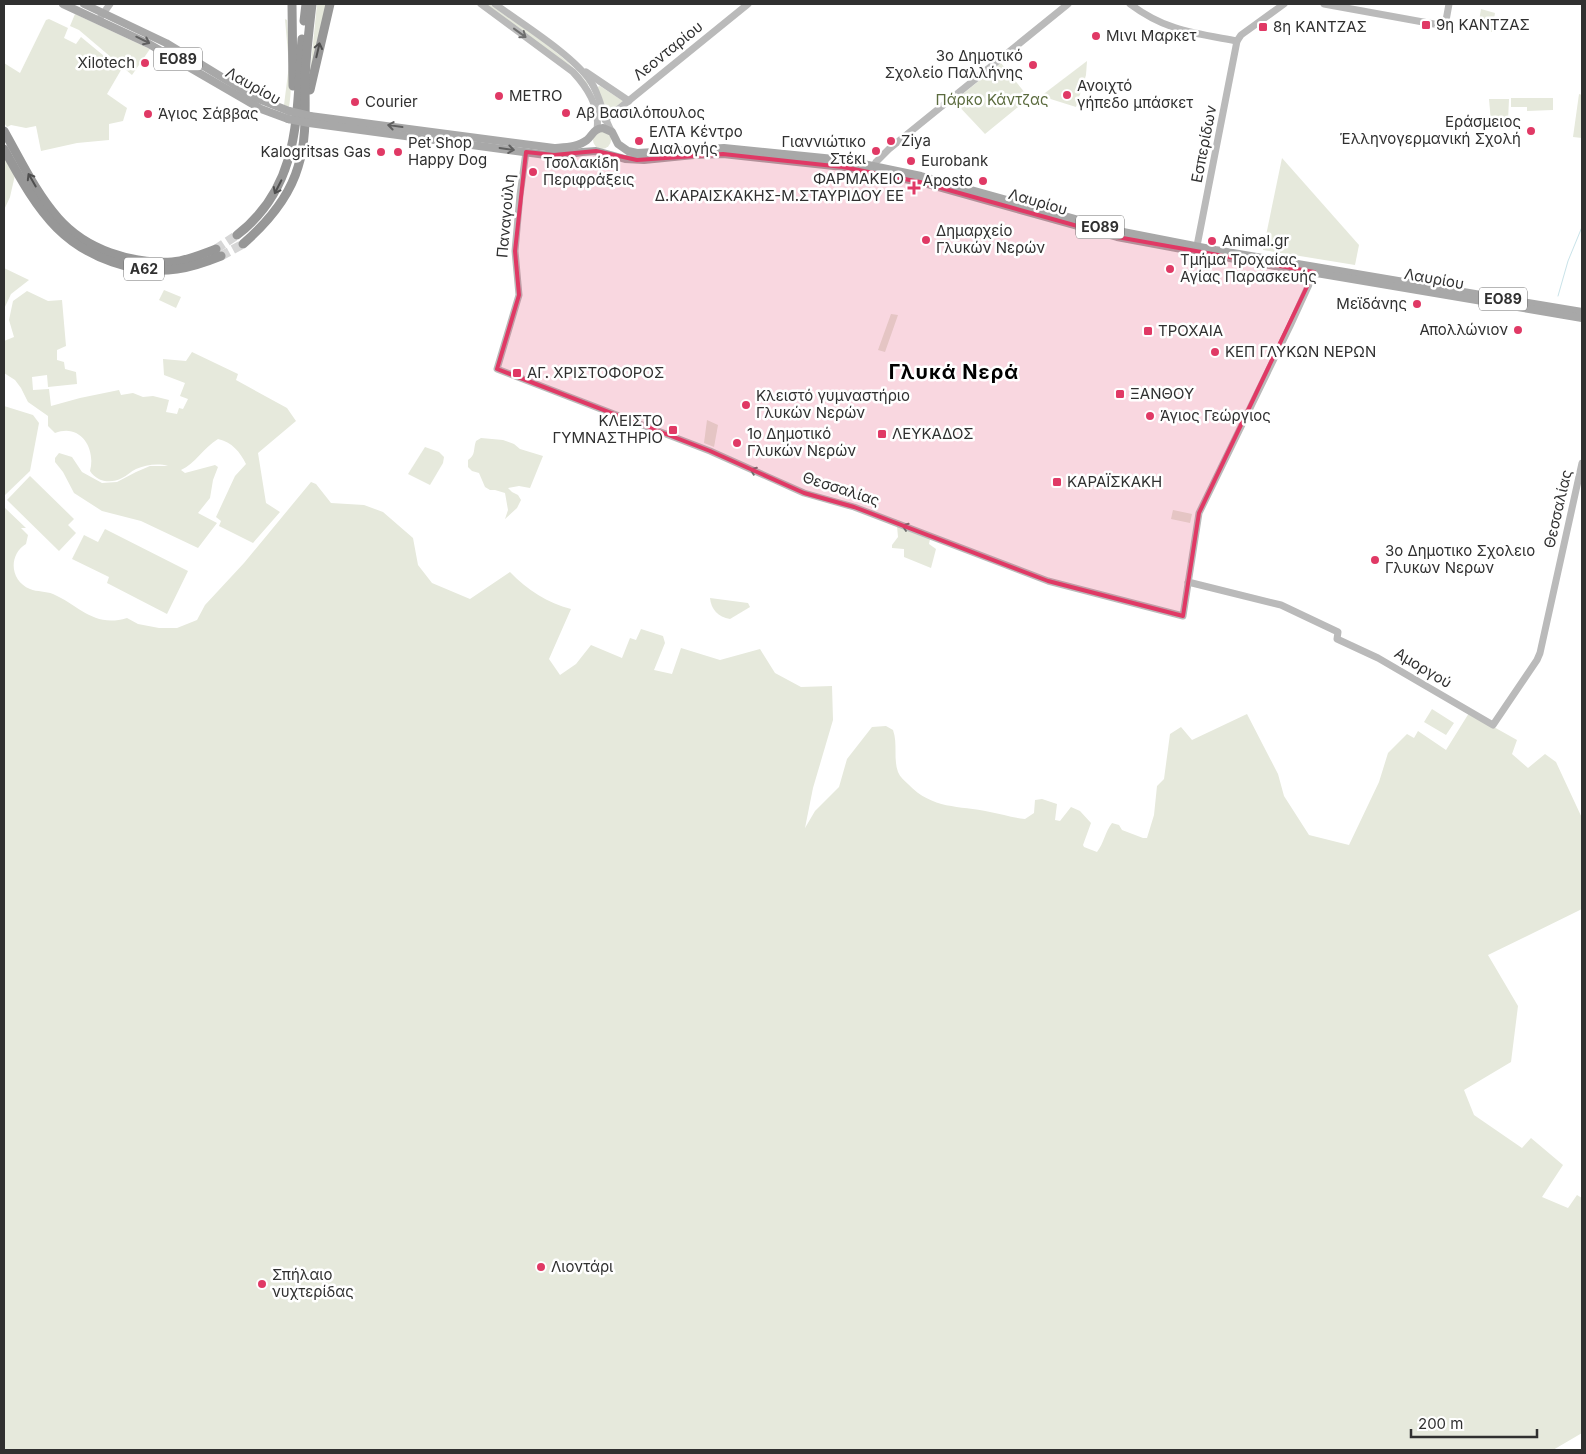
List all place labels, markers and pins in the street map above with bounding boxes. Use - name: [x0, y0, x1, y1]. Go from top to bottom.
- place label: 9η ΚΑΝΤΖΑΣ: [1436, 15, 1530, 34]
- place label: 8η ΚΑΝΤΖΑΣ: [1273, 17, 1367, 36]
- marker: 9η ΚΑΝΤΖΑΣ: [1420, 19, 1432, 31]
- marker: 8η ΚΑΝΤΖΑΣ: [1257, 21, 1269, 33]
- place label: Μινι Μαρκετ: [1106, 26, 1196, 45]
- marker: Μινι Μαρκετ: [1090, 30, 1102, 42]
- place label: 3ο Δημοτικό Σχολείο Παλλήνης: [885, 46, 1023, 82]
- place label: Xilotech: [78, 53, 135, 72]
- marker: Xilotech: [139, 57, 151, 69]
- marker: 3ο Δημοτικό Σχολείο Παλλήνης: [1027, 59, 1039, 71]
- place label: Ανοιχτό γήπεδο μπάσκετ: [1077, 76, 1193, 112]
- place label: METRO: [509, 86, 562, 105]
- marker: Ανοιχτό γήπεδο μπάσκετ: [1061, 89, 1073, 101]
- marker: METRO: [493, 90, 505, 102]
- place label: Courier: [365, 92, 418, 111]
- marker: Courier: [349, 96, 361, 108]
- place label: Αβ Βασιλόπουλος: [576, 103, 705, 122]
- place label: Άγιος Σάββας: [158, 104, 259, 123]
- marker: Αβ Βασιλόπουλος: [560, 107, 572, 119]
- marker: Άγιος Σάββας: [142, 108, 154, 120]
- place label: Εράσμειος Έλληνογερμανική Σχολή: [1340, 112, 1521, 148]
- place label: ΕΛΤΑ Κέντρο Διαλογής: [649, 122, 743, 158]
- marker: Εράσμειος Έλληνογερμανική Σχολή: [1525, 125, 1537, 137]
- place label: Ziya: [901, 131, 931, 150]
- place label: Γιαννιώτικο Στέκι: [781, 132, 866, 168]
- place label: Pet Shop Happy Dog: [408, 133, 487, 169]
- marker: ΕΛΤΑ Κέντρο Διαλογής: [633, 135, 645, 147]
- marker: Ziya: [885, 135, 897, 147]
- place label: Kalogritsas Gas: [260, 142, 371, 161]
- marker: Γιαννιώτικο Στέκι: [870, 145, 882, 157]
- marker: Kalogritsas Gas: [375, 146, 387, 158]
- marker: Pet Shop Happy Dog: [392, 146, 404, 158]
- place label: Eurobank: [921, 151, 989, 170]
- place label: Τσολακίδη Περιφράξεις: [543, 153, 635, 189]
- marker: Eurobank: [905, 155, 917, 167]
- marker: Τσολακίδη Περιφράξεις: [527, 166, 539, 178]
- place label: ΦΑΡΜΑΚΕΙΟ Δ.ΚΑΡΑΙΣΚΑΚΗΣ-Μ.ΣΤΑΥΡΙΔΟΥ ΕΕ: [655, 169, 904, 205]
- place label: Aposto: [923, 171, 973, 190]
- marker: Aposto: [977, 175, 989, 187]
- marker: ΦΑΡΜΑΚΕΙΟ Δ.ΚΑΡΑΙΣΚΑΚΗΣ-Μ.ΣΤΑΥΡΙΔΟΥ ΕΕ: [908, 182, 920, 194]
- place label: Δημαρχείο Γλυκών Νερών: [936, 221, 1045, 257]
- place label: Animal.gr: [1222, 231, 1290, 250]
- marker: Δημαρχείο Γλυκών Νερών: [920, 234, 932, 246]
- marker: Animal.gr: [1206, 235, 1218, 247]
- place label: Τμήμα Τροχαίας Αγίας Παρασκευής: [1180, 250, 1317, 286]
- marker: Τμήμα Τροχαίας Αγίας Παρασκευής: [1164, 263, 1176, 275]
- place label: Μεϊδάνης: [1336, 294, 1407, 313]
- marker: Μεϊδάνης: [1411, 298, 1423, 310]
- place label: Απολλώνιον: [1420, 320, 1508, 339]
- place label: ΤΡΟΧΑΙΑ: [1158, 321, 1223, 340]
- marker: Απολλώνιον: [1512, 324, 1524, 336]
- marker: ΤΡΟΧΑΙΑ: [1142, 325, 1154, 337]
- place label: ΚΕΠ ΓΛΥΚΩΝ ΝΕΡΩΝ: [1225, 342, 1376, 361]
- marker: ΚΕΠ ΓΛΥΚΩΝ ΝΕΡΩΝ: [1209, 346, 1221, 358]
- place label: ΑΓ. ΧΡΙΣΤΟΦΟΡΟΣ: [527, 363, 664, 382]
- marker: ΑΓ. ΧΡΙΣΤΟΦΟΡΟΣ: [511, 367, 523, 379]
- place label: ΞΑΝΘΟΥ: [1130, 384, 1194, 403]
- place label: Κλειστό γυμναστήριο Γλυκών Νερών: [756, 386, 910, 422]
- marker: ΞΑΝΘΟΥ: [1114, 388, 1126, 400]
- marker: Κλειστό γυμναστήριο Γλυκών Νερών: [740, 399, 752, 411]
- place label: Άγιος Γεώργιος: [1160, 406, 1271, 425]
- marker: Άγιος Γεώργιος: [1144, 410, 1156, 422]
- place label: ΚΛΕΙΣΤΟ ΓΥΜΝΑΣΤΗΡΙΟ: [552, 411, 663, 447]
- marker: ΚΛΕΙΣΤΟ ΓΥΜΝΑΣΤΗΡΙΟ: [667, 424, 679, 436]
- place label: 1ο Δημοτικό Γλυκών Νερών: [747, 424, 856, 460]
- place label: ΛΕΥΚΑΔΟΣ: [892, 424, 974, 443]
- marker: ΛΕΥΚΑΔΟΣ: [876, 428, 888, 440]
- marker: 1ο Δημοτικό Γλυκών Νερών: [731, 437, 743, 449]
- place label: ΚΑΡΑΪΣΚΑΚΗ: [1067, 472, 1162, 491]
- marker: ΚΑΡΑΪΣΚΑΚΗ: [1051, 476, 1063, 488]
- place label: 3o Δημοτικο Σχολειο Γλυκων Νερων: [1385, 541, 1535, 577]
- marker: 3o Δημοτικο Σχολειο Γλυκων Νερων: [1369, 554, 1381, 566]
- place label: Λιοντάρι: [551, 1257, 613, 1276]
- marker: Λιοντάρι: [535, 1261, 547, 1273]
- place label: Σπήλαιο νυχτερίδας: [272, 1265, 354, 1301]
- marker: Σπήλαιο νυχτερίδας: [256, 1278, 268, 1290]

